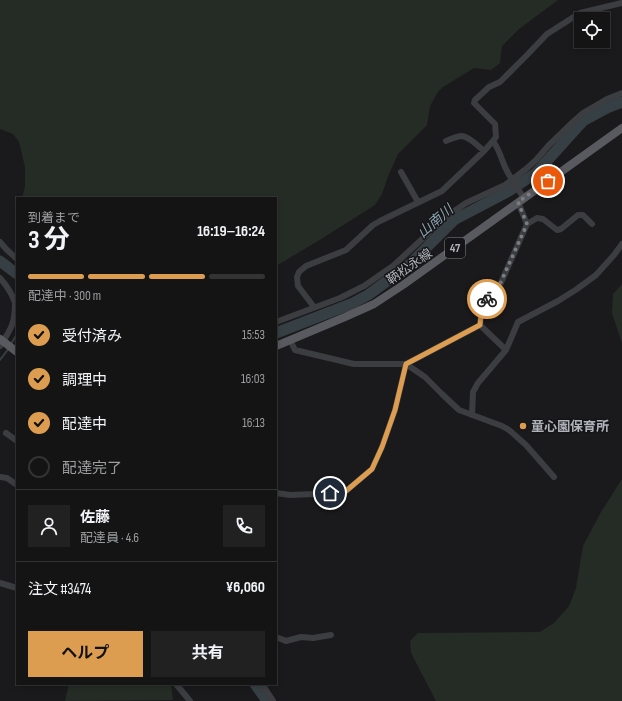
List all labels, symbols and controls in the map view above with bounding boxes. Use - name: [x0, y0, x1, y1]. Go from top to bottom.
- map controls: [574, 12, 610, 48]
- button: locate: [574, 12, 610, 48]
- pin: [531, 164, 565, 198]
- icon: bag: [537, 170, 559, 192]
- water label: 山南川: [414, 200, 458, 242]
- text: 到着まで: [28, 210, 80, 226]
- text: 16:19–16:24: [197, 222, 265, 241]
- text: 3 分: [28, 225, 70, 256]
- road number: 47: [445, 238, 465, 258]
- street label: 鞆松永線: [384, 245, 435, 288]
- courier: [467, 279, 507, 319]
- text: 配達中 · 300 m: [28, 288, 101, 304]
- icon: bike: [476, 288, 498, 310]
- icon: check: [28, 324, 50, 346]
- text: 受付済み: [62, 327, 122, 346]
- text: 15:53: [242, 327, 265, 343]
- icon: check: [28, 368, 50, 390]
- text: 調理中: [62, 371, 107, 390]
- text: 16:03: [241, 371, 265, 387]
- icon: check: [28, 412, 50, 434]
- text: 配達中: [62, 415, 107, 434]
- text: 16:13: [242, 415, 265, 431]
- place label: 童心園保育所: [531, 419, 609, 435]
- marker: 童心園保育所: [518, 421, 528, 431]
- text: 配達完了: [62, 459, 122, 478]
- pin: [313, 476, 347, 510]
- icon: home: [319, 482, 341, 504]
- button: person: [28, 505, 70, 547]
- button: phone: [223, 505, 265, 547]
- text: 佐藤: [80, 508, 110, 527]
- text: 配達員 · 4.6: [80, 530, 139, 546]
- text: ¥6,060: [226, 578, 265, 597]
- text: 注文 #3474: [28, 580, 91, 599]
- button: ヘルプ: [28, 631, 143, 677]
- button: 共有: [151, 631, 265, 677]

